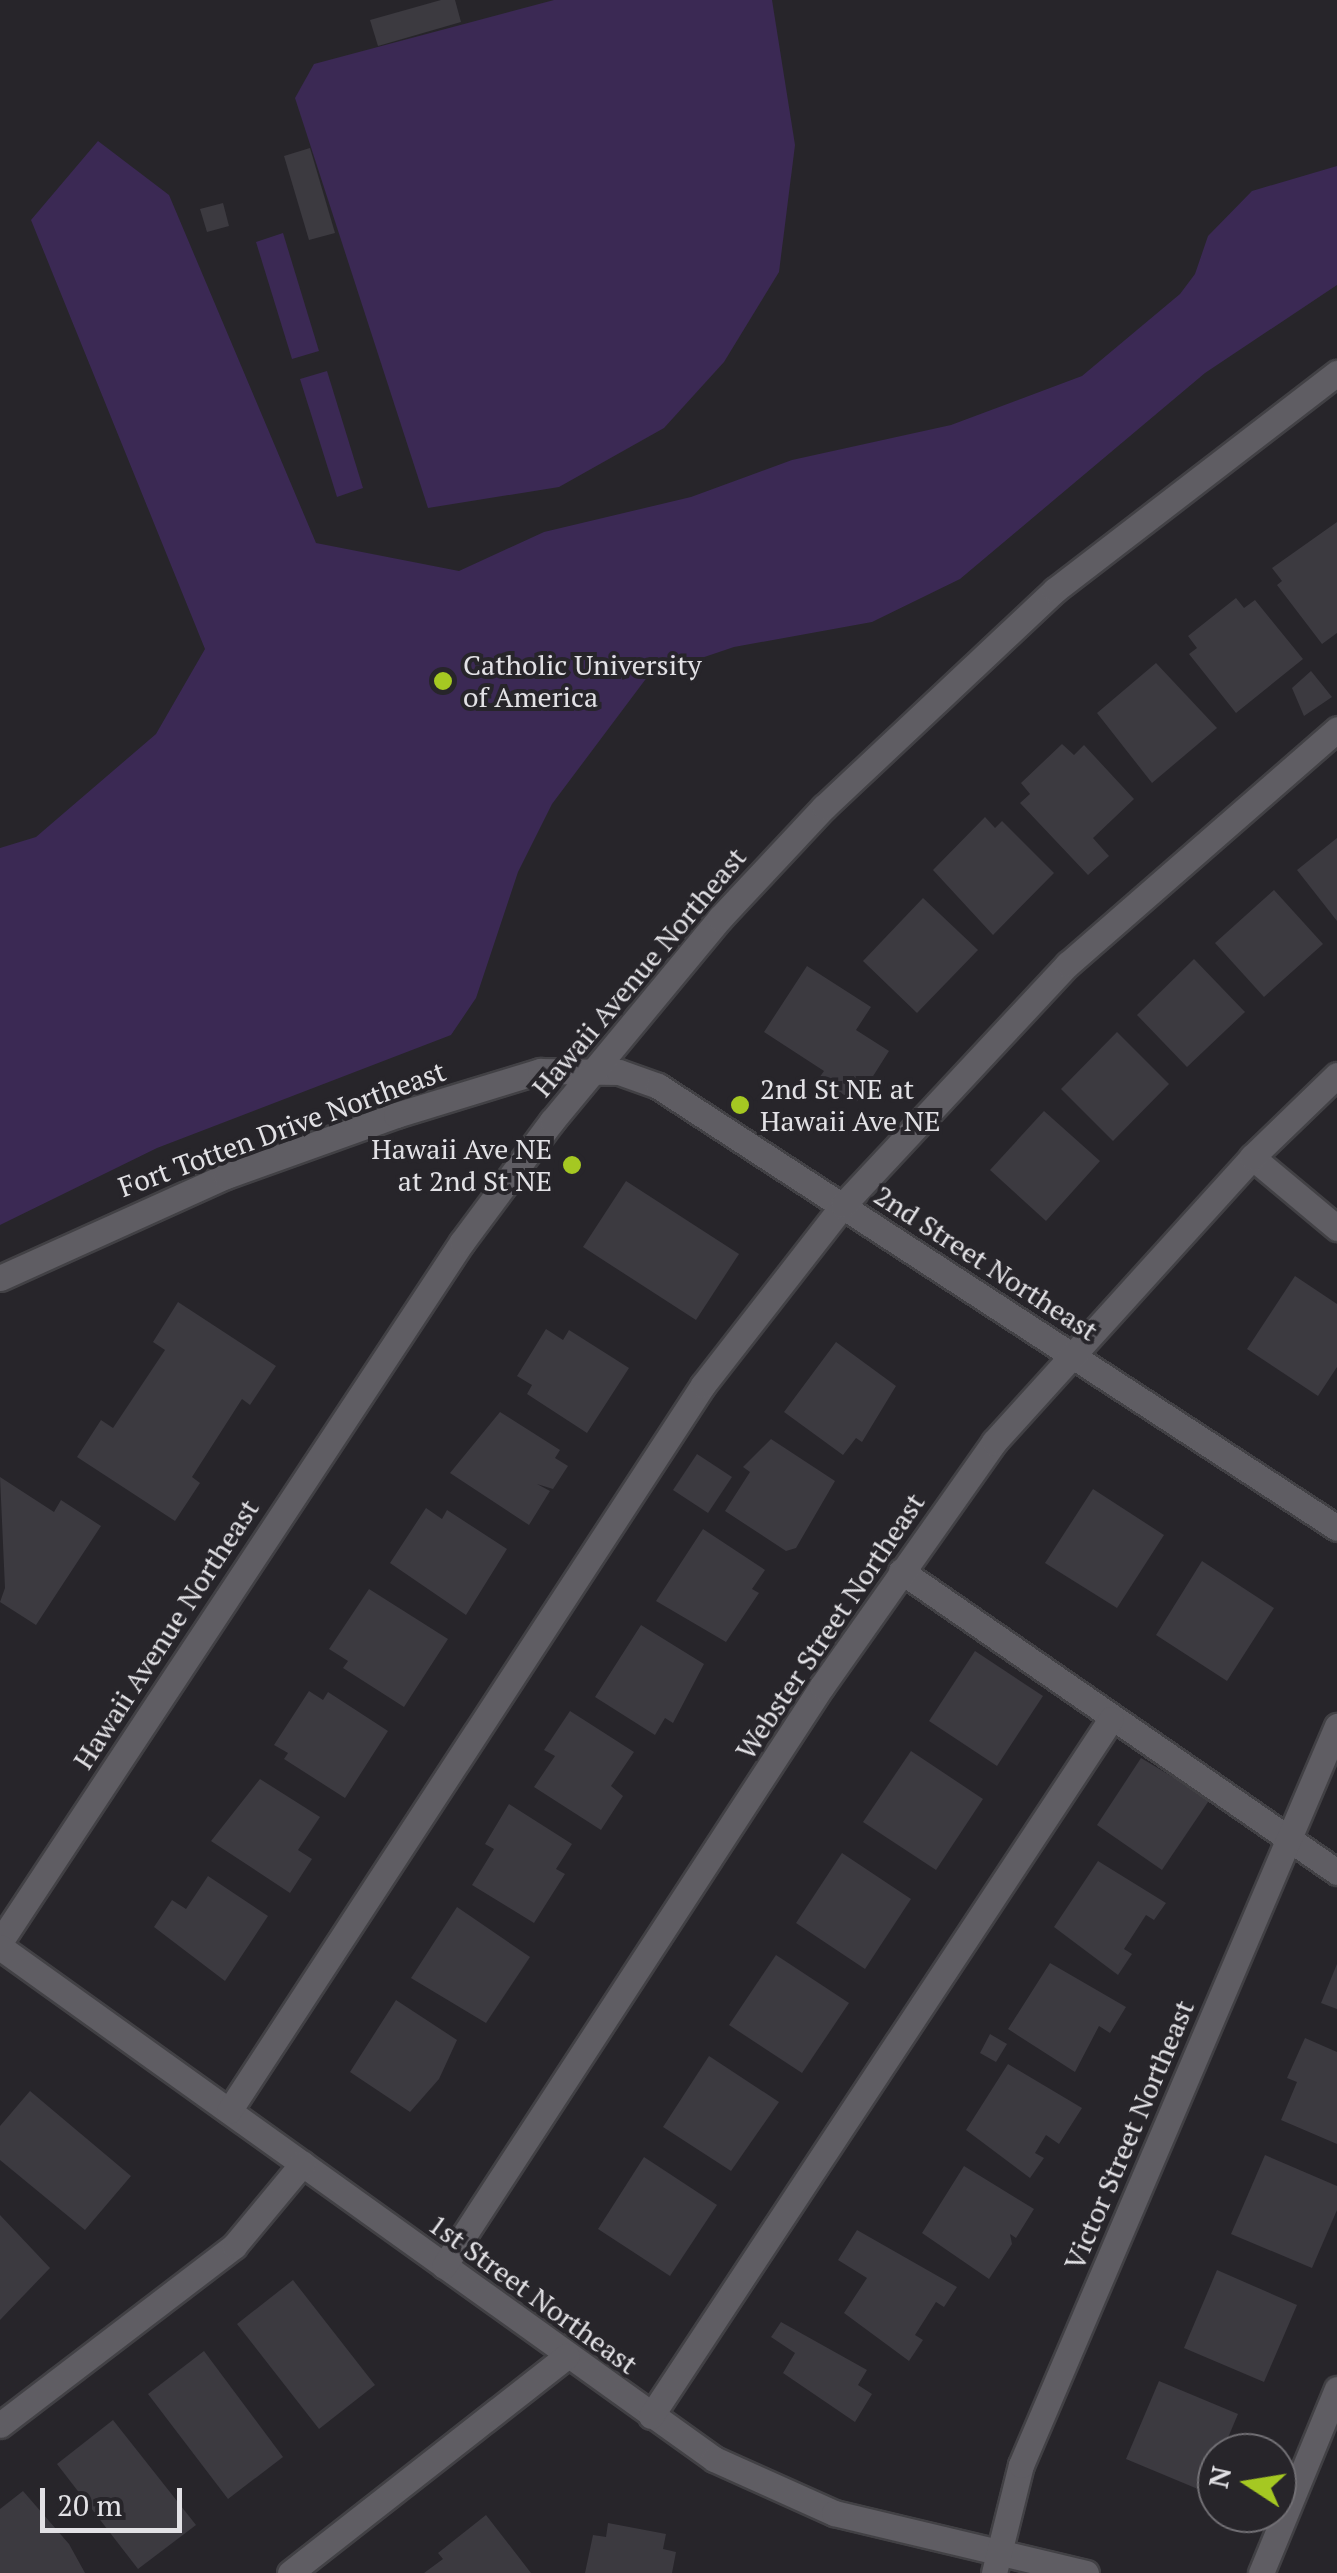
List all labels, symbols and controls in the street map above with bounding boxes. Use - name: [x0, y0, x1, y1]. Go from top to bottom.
- place label: Catholic University of America: [463, 648, 702, 714]
- marker: Catholic University of America: [432, 670, 454, 692]
- street label: Hawaii Avenue Northeast: [525, 840, 753, 1104]
- street label: Fort Totten Drive Northeast: [114, 1054, 450, 1204]
- place label: 2nd St NE at Hawaii Ave NE: [760, 1072, 941, 1138]
- marker: 2nd St NE at Hawaii Ave NE: [729, 1094, 751, 1116]
- place label: Hawaii Ave NE at 2nd St NE: [371, 1132, 552, 1198]
- marker: Hawaii Ave NE at 2nd St NE: [561, 1154, 583, 1176]
- street label: 2nd Street Northeast: [868, 1178, 1104, 1348]
- street label: Webster Street Northeast: [728, 1487, 932, 1765]
- street label: Hawaii Avenue Northeast: [66, 1493, 266, 1775]
- street label: Victor Street Northeast: [1057, 1995, 1201, 2275]
- street label: 1st Street Northeast: [422, 2207, 644, 2381]
- north arrow: [1197, 2433, 1297, 2533]
- text: N: [1199, 2463, 1239, 2491]
- scale bar: [45, 2468, 188, 2530]
- text: 20 m: [57, 2485, 122, 2525]

